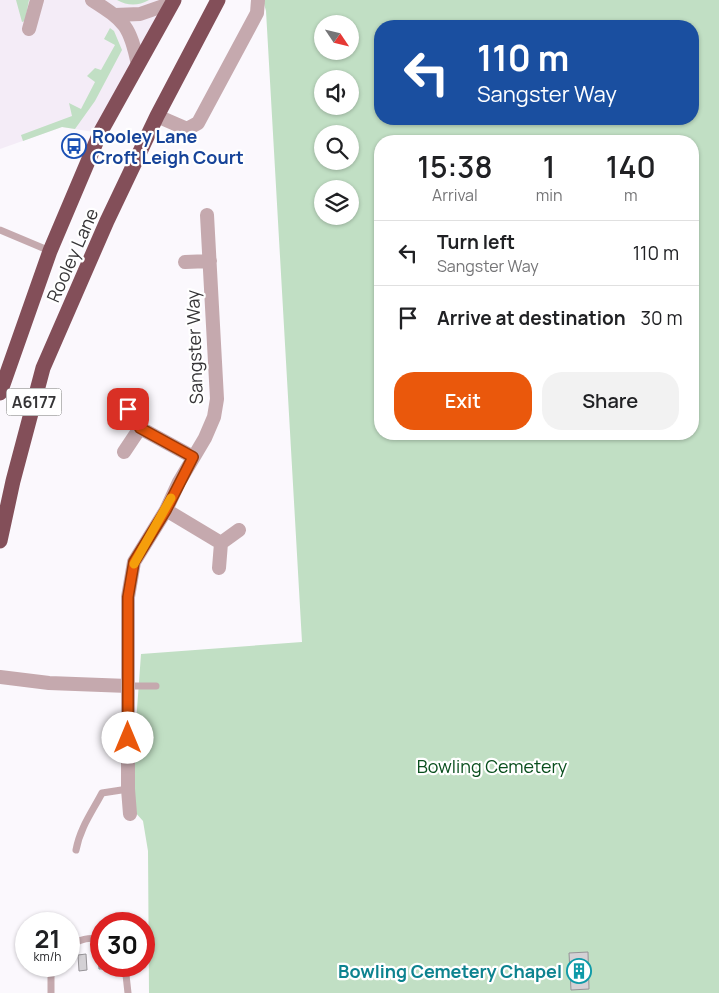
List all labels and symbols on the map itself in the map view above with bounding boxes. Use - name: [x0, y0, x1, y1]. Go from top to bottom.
- north arrow: [314, 15, 359, 60]
- place label: Rooley Lane Croft Leigh Court: [92, 124, 244, 169]
- bus stop icon: Rooley Lane Croft Leigh Court: [61, 133, 87, 159]
- street label: Rooley Lane: [41, 204, 103, 306]
- street label: Sangster Way: [180, 289, 208, 405]
- road number: A6177: [6, 388, 62, 416]
- pin: [107, 388, 149, 430]
- position arrow: [101, 711, 153, 763]
- park label: Bowling Cemetery: [417, 754, 568, 778]
- speed limit sign: 30: [90, 912, 155, 977]
- building icon: Bowling Cemetery Chapel: [566, 958, 592, 984]
- place label: Bowling Cemetery Chapel: [338, 959, 562, 983]

